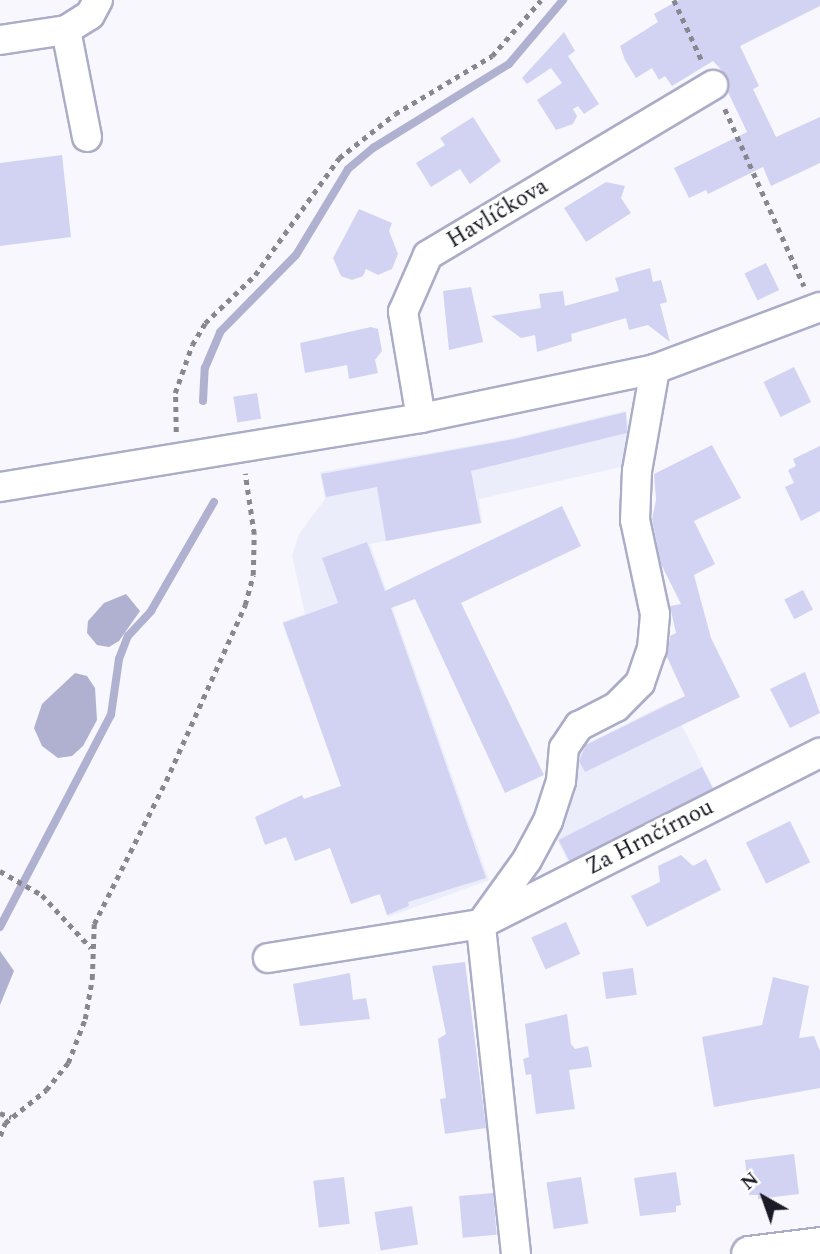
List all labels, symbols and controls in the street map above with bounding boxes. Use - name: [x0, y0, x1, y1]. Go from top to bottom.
- street label: Havlíčkova: [442, 173, 554, 255]
- street label: Za Hrnčírnou: [582, 794, 718, 882]
- north arrow: [729, 1163, 799, 1233]
- text: N: [735, 1165, 765, 1198]

